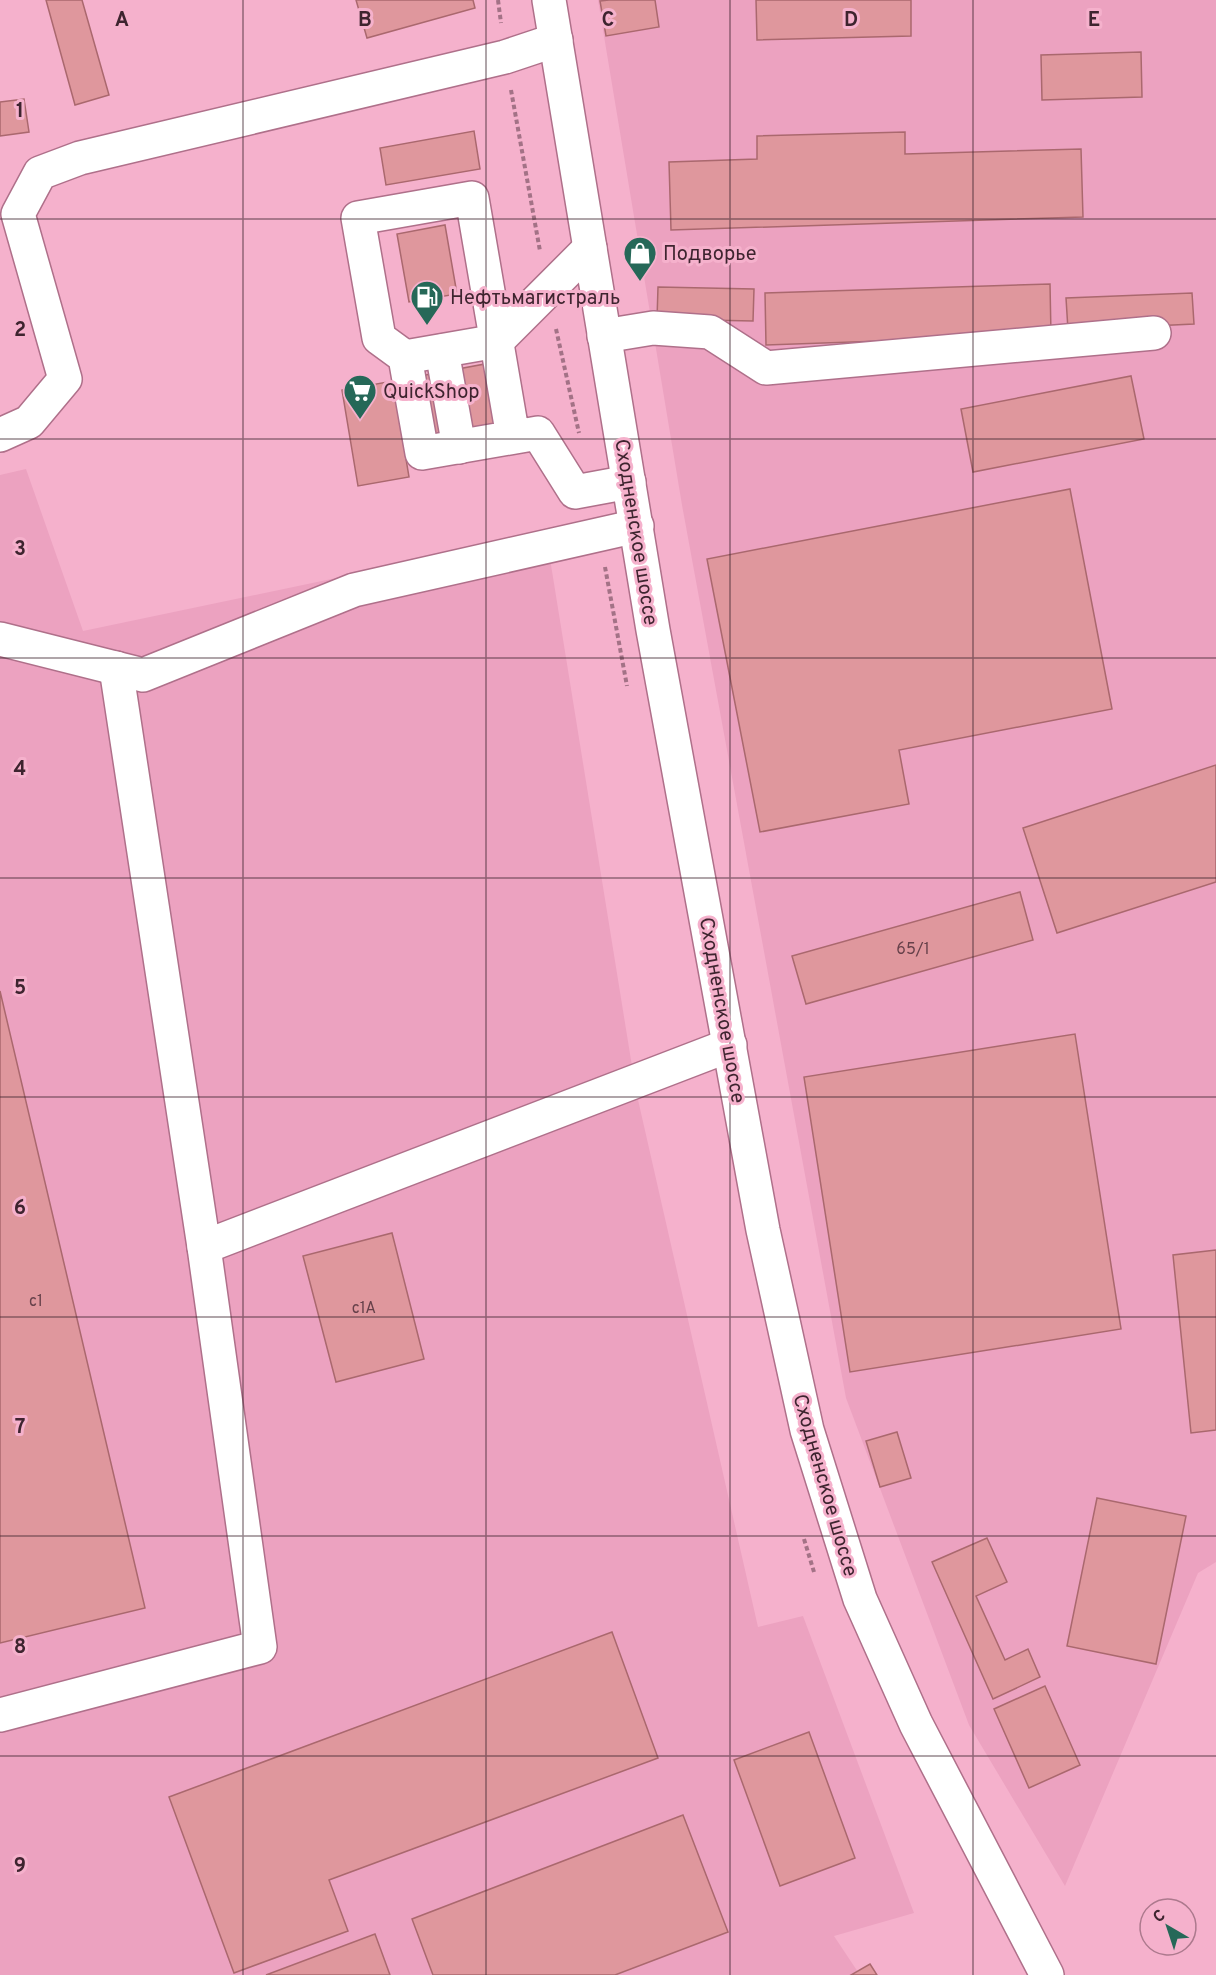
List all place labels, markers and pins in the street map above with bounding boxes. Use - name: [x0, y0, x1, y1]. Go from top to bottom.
- shop icon: Подворье: [622, 235, 658, 282]
- place label: Подворье: [663, 242, 757, 268]
- fuel station icon: Нефтьмагистраль: [409, 279, 445, 326]
- place label: Нефтьмагистраль: [450, 286, 620, 312]
- supermarket icon: QuickShop: [342, 373, 378, 420]
- place label: QuickShop: [383, 380, 480, 406]

